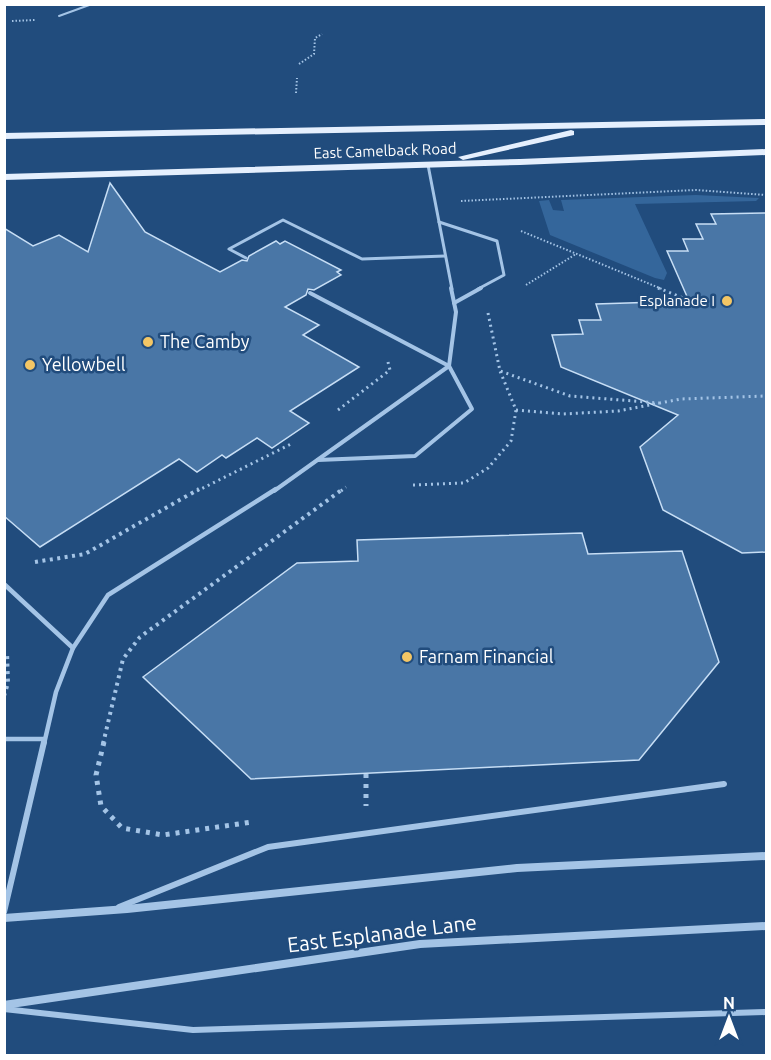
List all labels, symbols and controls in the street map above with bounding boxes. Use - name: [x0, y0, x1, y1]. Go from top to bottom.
- street label: East Camelback Road: [313, 140, 457, 161]
- place label: Esplanade I: [639, 292, 715, 309]
- marker: Esplanade I: [720, 294, 734, 308]
- place label: The Camby: [160, 331, 250, 351]
- marker: The Camby: [141, 335, 155, 349]
- place label: Yellowbell: [42, 354, 126, 374]
- marker: Yellowbell: [23, 358, 37, 372]
- place label: Farnam Financial: [419, 646, 554, 666]
- marker: Farnam Financial: [400, 650, 414, 664]
- street label: East Esplanade Lane: [286, 909, 478, 957]
- north arrow: [699, 988, 759, 1048]
- text: N: [723, 994, 735, 1012]

